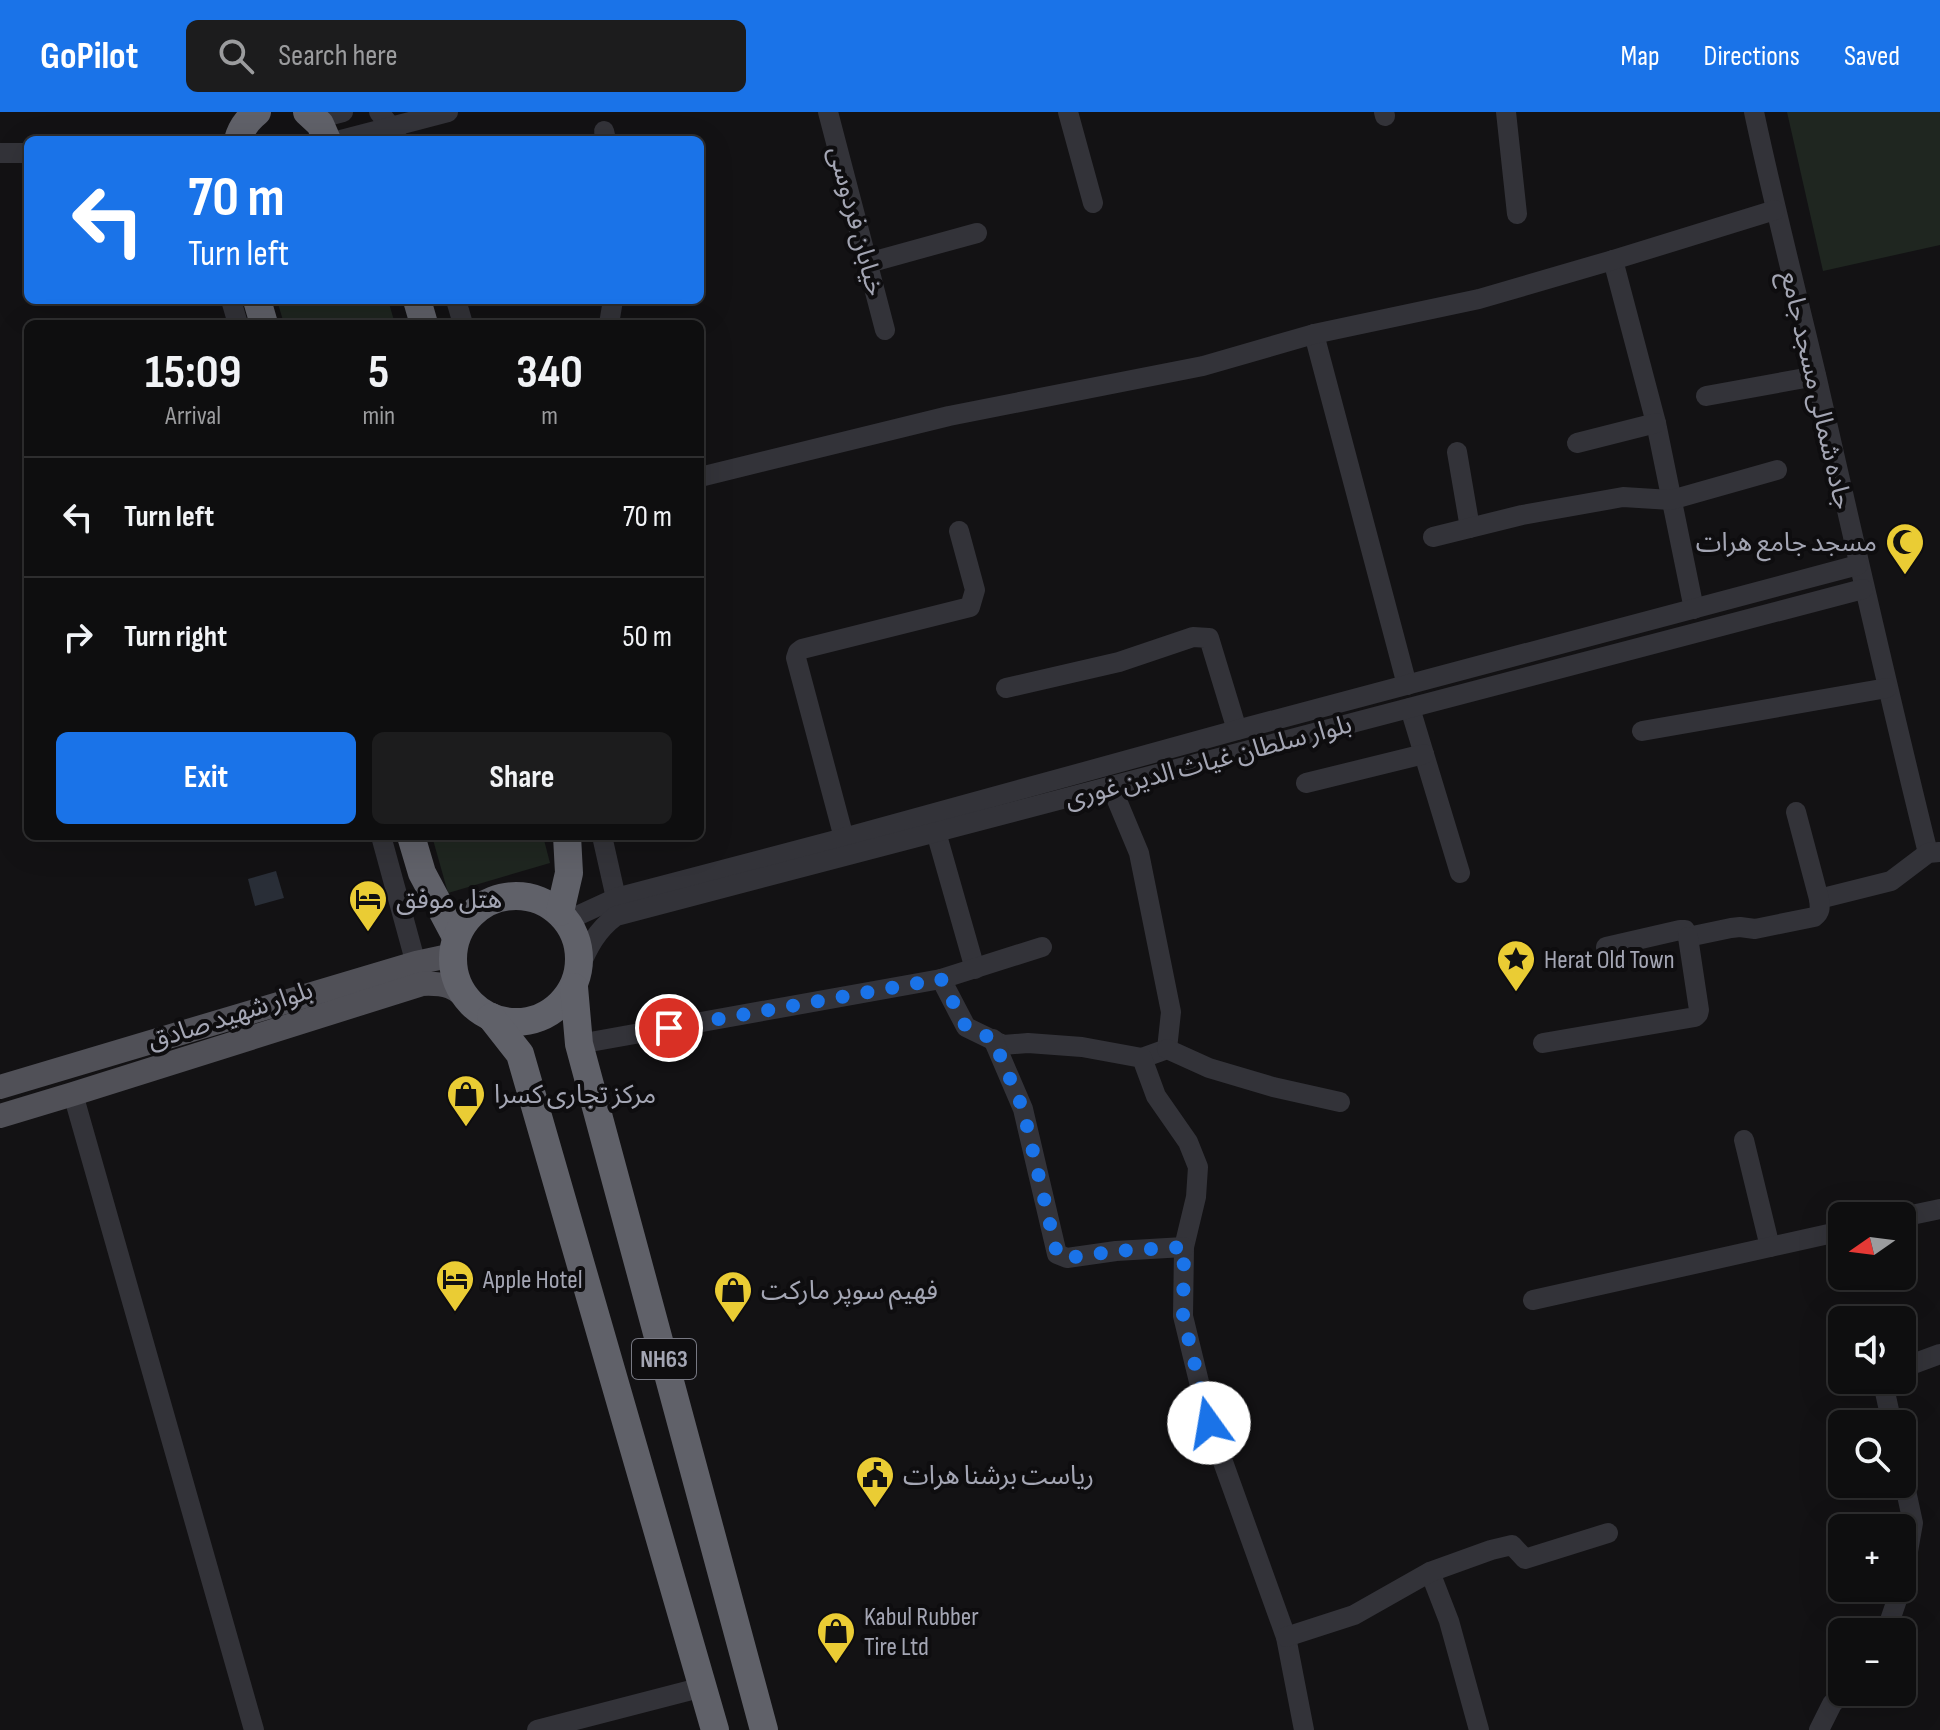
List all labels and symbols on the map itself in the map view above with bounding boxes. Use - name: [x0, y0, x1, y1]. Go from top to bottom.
- street label: خیابان فردوسی: [821, 143, 890, 300]
- street label: جاده شمالی مسجد جامع: [1770, 268, 1858, 513]
- mosque icon: مسجد جامع هرات: [1884, 521, 1926, 576]
- place label: مسجد جامع هرات: [1696, 528, 1877, 562]
- street label: بلوار سلطان غیاث الدین غوری: [1062, 709, 1355, 816]
- hotel icon: هتل موفق: [347, 878, 389, 933]
- place label: هتل موفق: [396, 885, 502, 916]
- place icon: Herat Old Town: [1495, 938, 1537, 993]
- place label: Herat Old Town: [1544, 945, 1675, 976]
- street label: بلوار شهید صادق: [144, 975, 317, 1058]
- pin: [635, 994, 703, 1062]
- shop icon: مرکز تجاری کسرا: [445, 1073, 487, 1128]
- place label: مرکز تجاری کسرا: [494, 1080, 656, 1111]
- north arrow: [1828, 1202, 1916, 1290]
- hotel icon: Apple Hotel: [434, 1258, 476, 1313]
- place label: Apple Hotel: [482, 1265, 583, 1296]
- shop icon: فهیم سوپر مارکت: [712, 1269, 754, 1324]
- place label: فهیم سوپر مارکت: [761, 1276, 938, 1310]
- road number: NH63: [632, 1339, 696, 1379]
- position arrow: [1167, 1381, 1251, 1465]
- public building icon: ریاست برشنا هرات: [854, 1454, 896, 1509]
- place label: ریاست برشنا هرات: [903, 1461, 1094, 1492]
- place label: Kabul Rubber Tire Ltd: [864, 1602, 979, 1663]
- shop icon: Kabul Rubber Tire Ltd: [815, 1610, 857, 1665]

